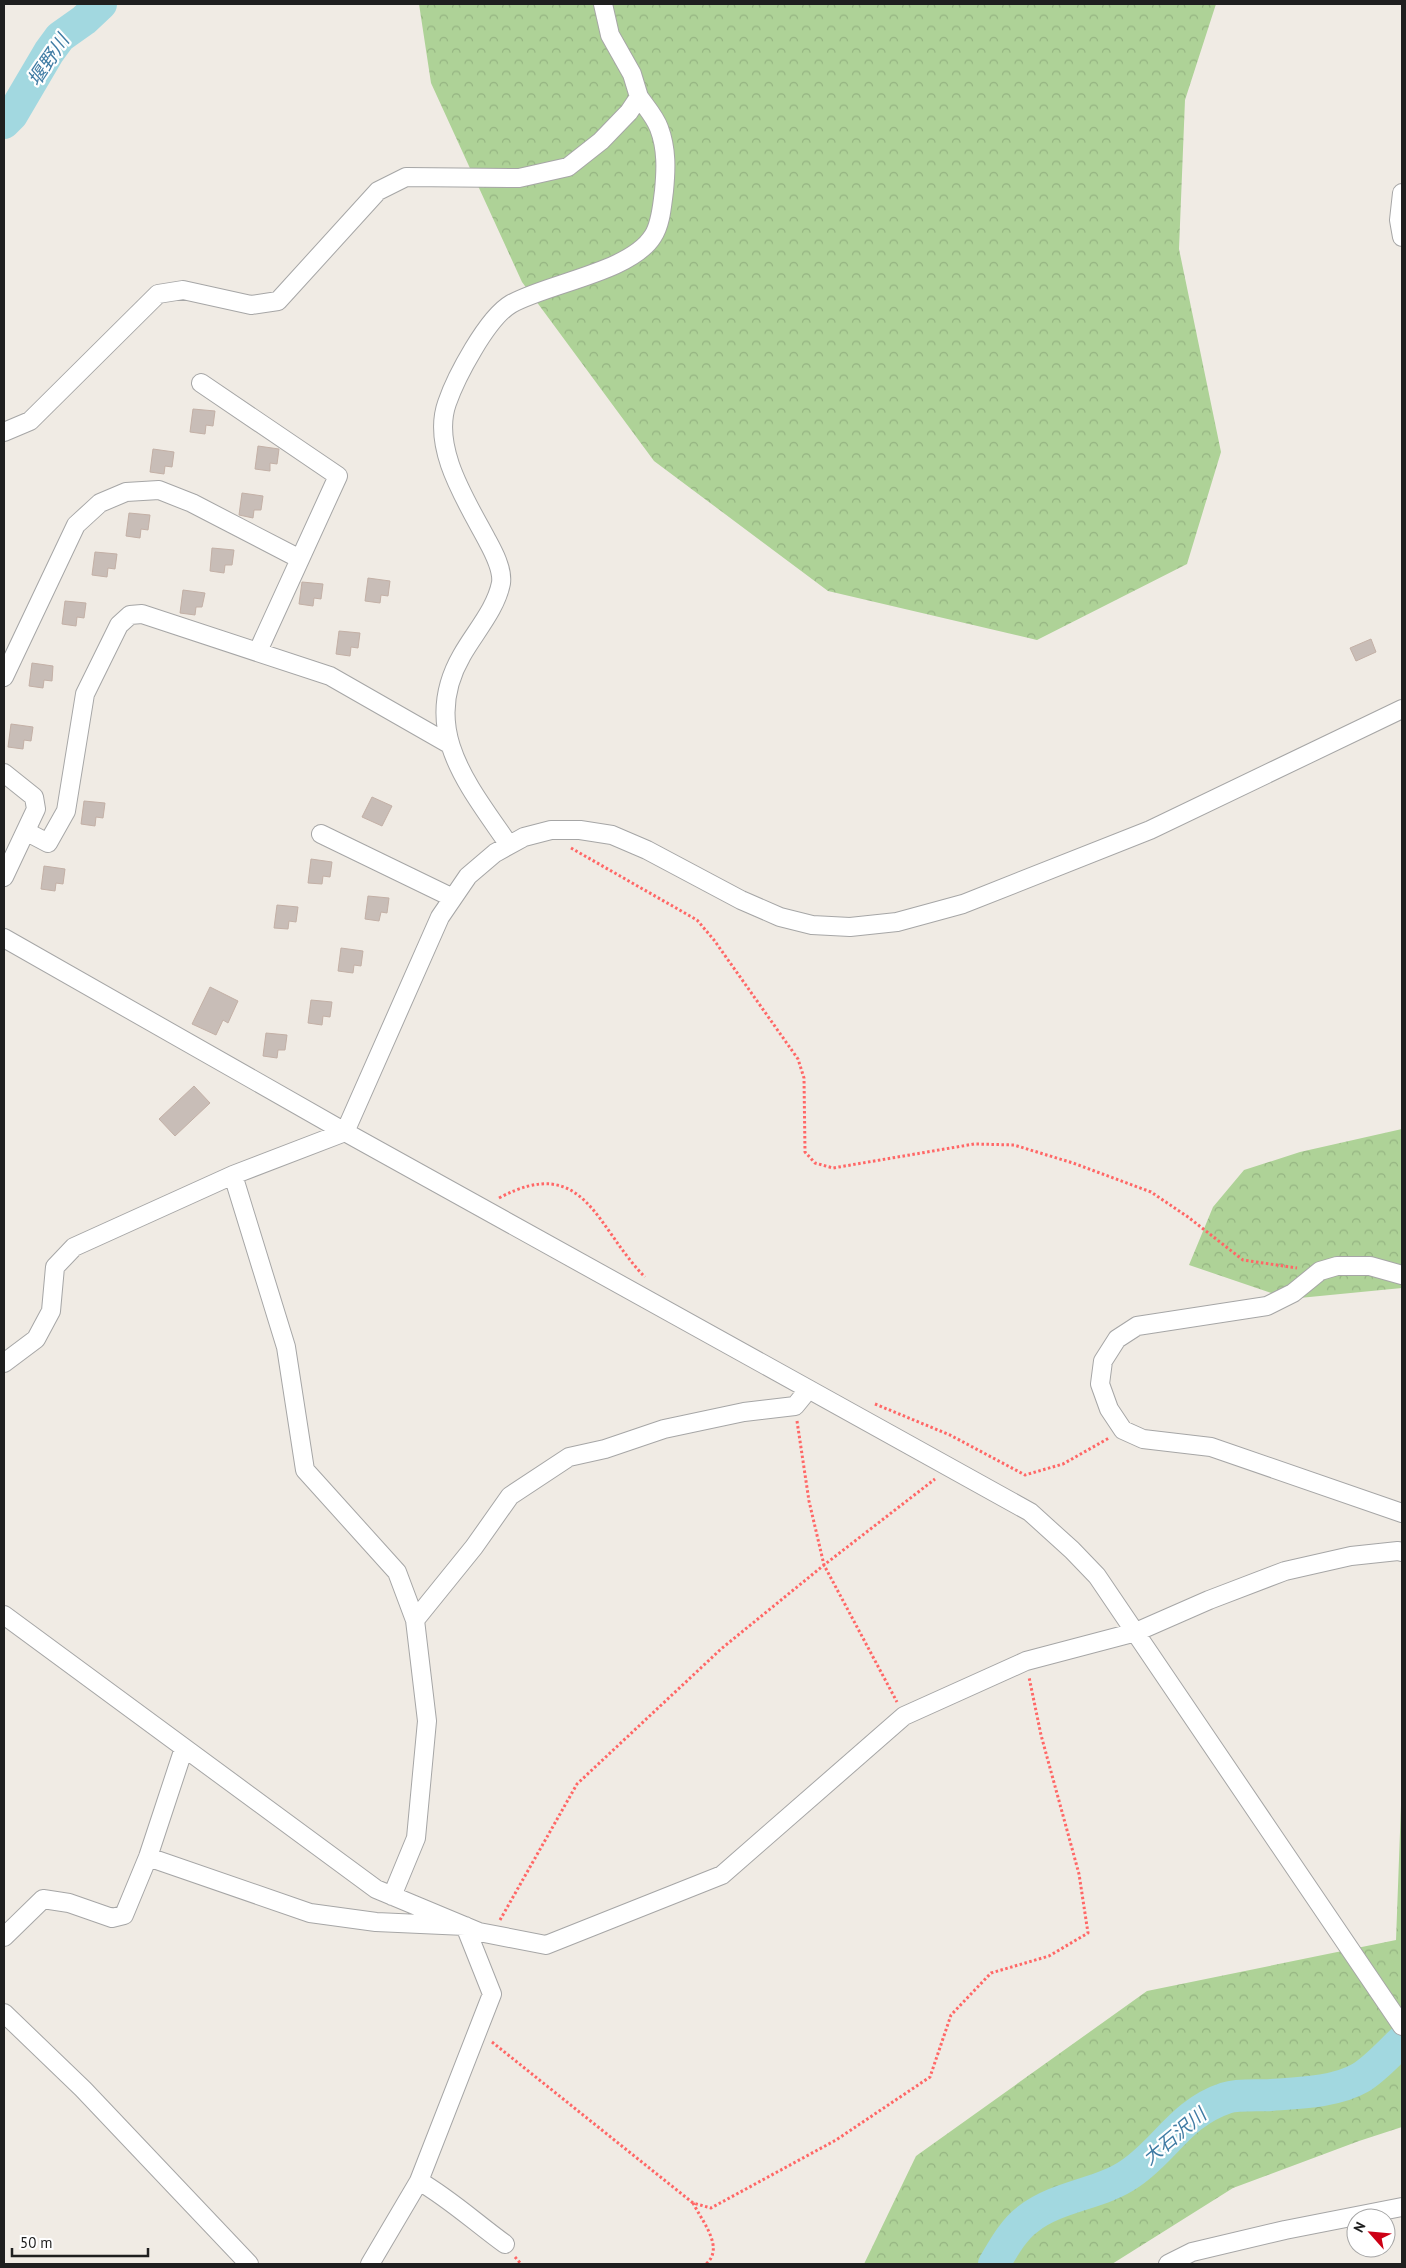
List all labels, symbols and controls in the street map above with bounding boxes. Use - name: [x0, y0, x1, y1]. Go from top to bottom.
- water label: 堰野川: [22, 28, 75, 90]
- water label: 大石沢川: [1137, 2101, 1212, 2170]
- north arrow: [1346, 2208, 1396, 2258]
- text: N: [1349, 2219, 1370, 2235]
- scale bar: [12, 2226, 149, 2258]
- text: 50 m: [20, 2233, 53, 2252]

